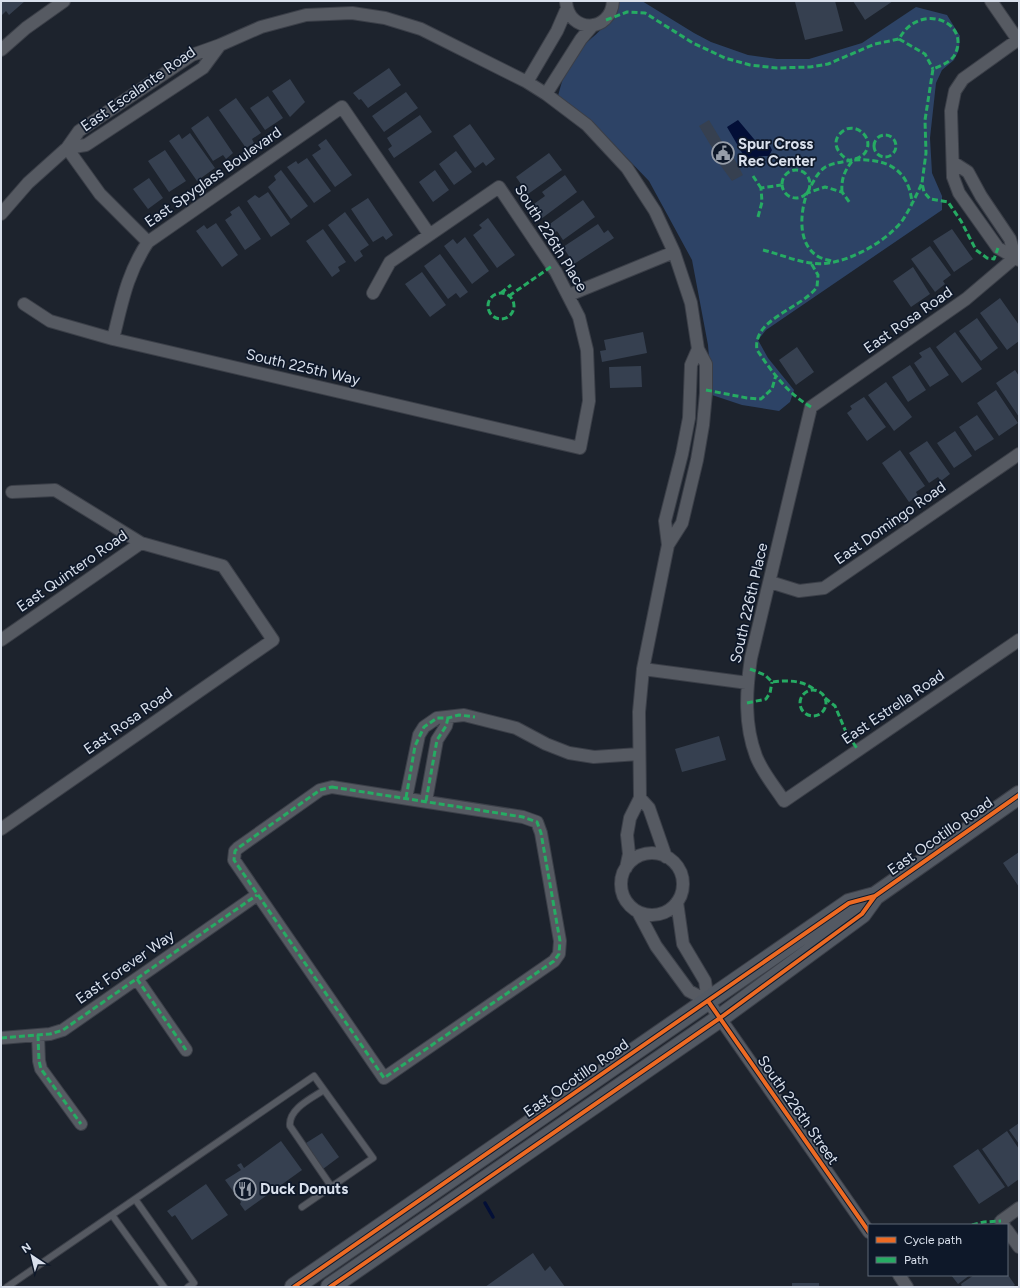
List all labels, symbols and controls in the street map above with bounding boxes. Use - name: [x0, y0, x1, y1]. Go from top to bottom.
- street label: East Escalante Road: [77, 43, 199, 135]
- street label: East Spyglass Boulevard: [141, 123, 285, 231]
- place label: Spur Cross Rec Center: [738, 135, 816, 170]
- public building icon: Spur Cross Rec Center: [710, 140, 736, 166]
- street label: South 226th Place: [511, 181, 591, 295]
- street label: East Rosa Road: [860, 283, 956, 357]
- street label: South 225th Way: [244, 345, 362, 389]
- street label: East Domingo Road: [831, 478, 949, 568]
- street label: East Quintero Road: [13, 526, 131, 616]
- street label: South 226th Place: [726, 541, 772, 665]
- street label: East Estrella Road: [838, 666, 948, 748]
- street label: East Rosa Road: [80, 684, 176, 758]
- street label: East Ocotillo Road: [884, 793, 996, 879]
- street label: East Forever Way: [72, 926, 178, 1008]
- street label: East Ocotillo Road: [520, 1035, 632, 1121]
- street label: South 226th Street: [754, 1052, 843, 1168]
- restaurant icon: Duck Donuts: [232, 1176, 258, 1202]
- place label: Duck Donuts: [260, 1180, 348, 1198]
- legend: [868, 1224, 1008, 1276]
- text: Cycle path: [904, 1233, 962, 1247]
- north arrow: [12, 1236, 52, 1276]
- text: N: [19, 1240, 34, 1256]
- text: Path: [904, 1253, 928, 1267]

